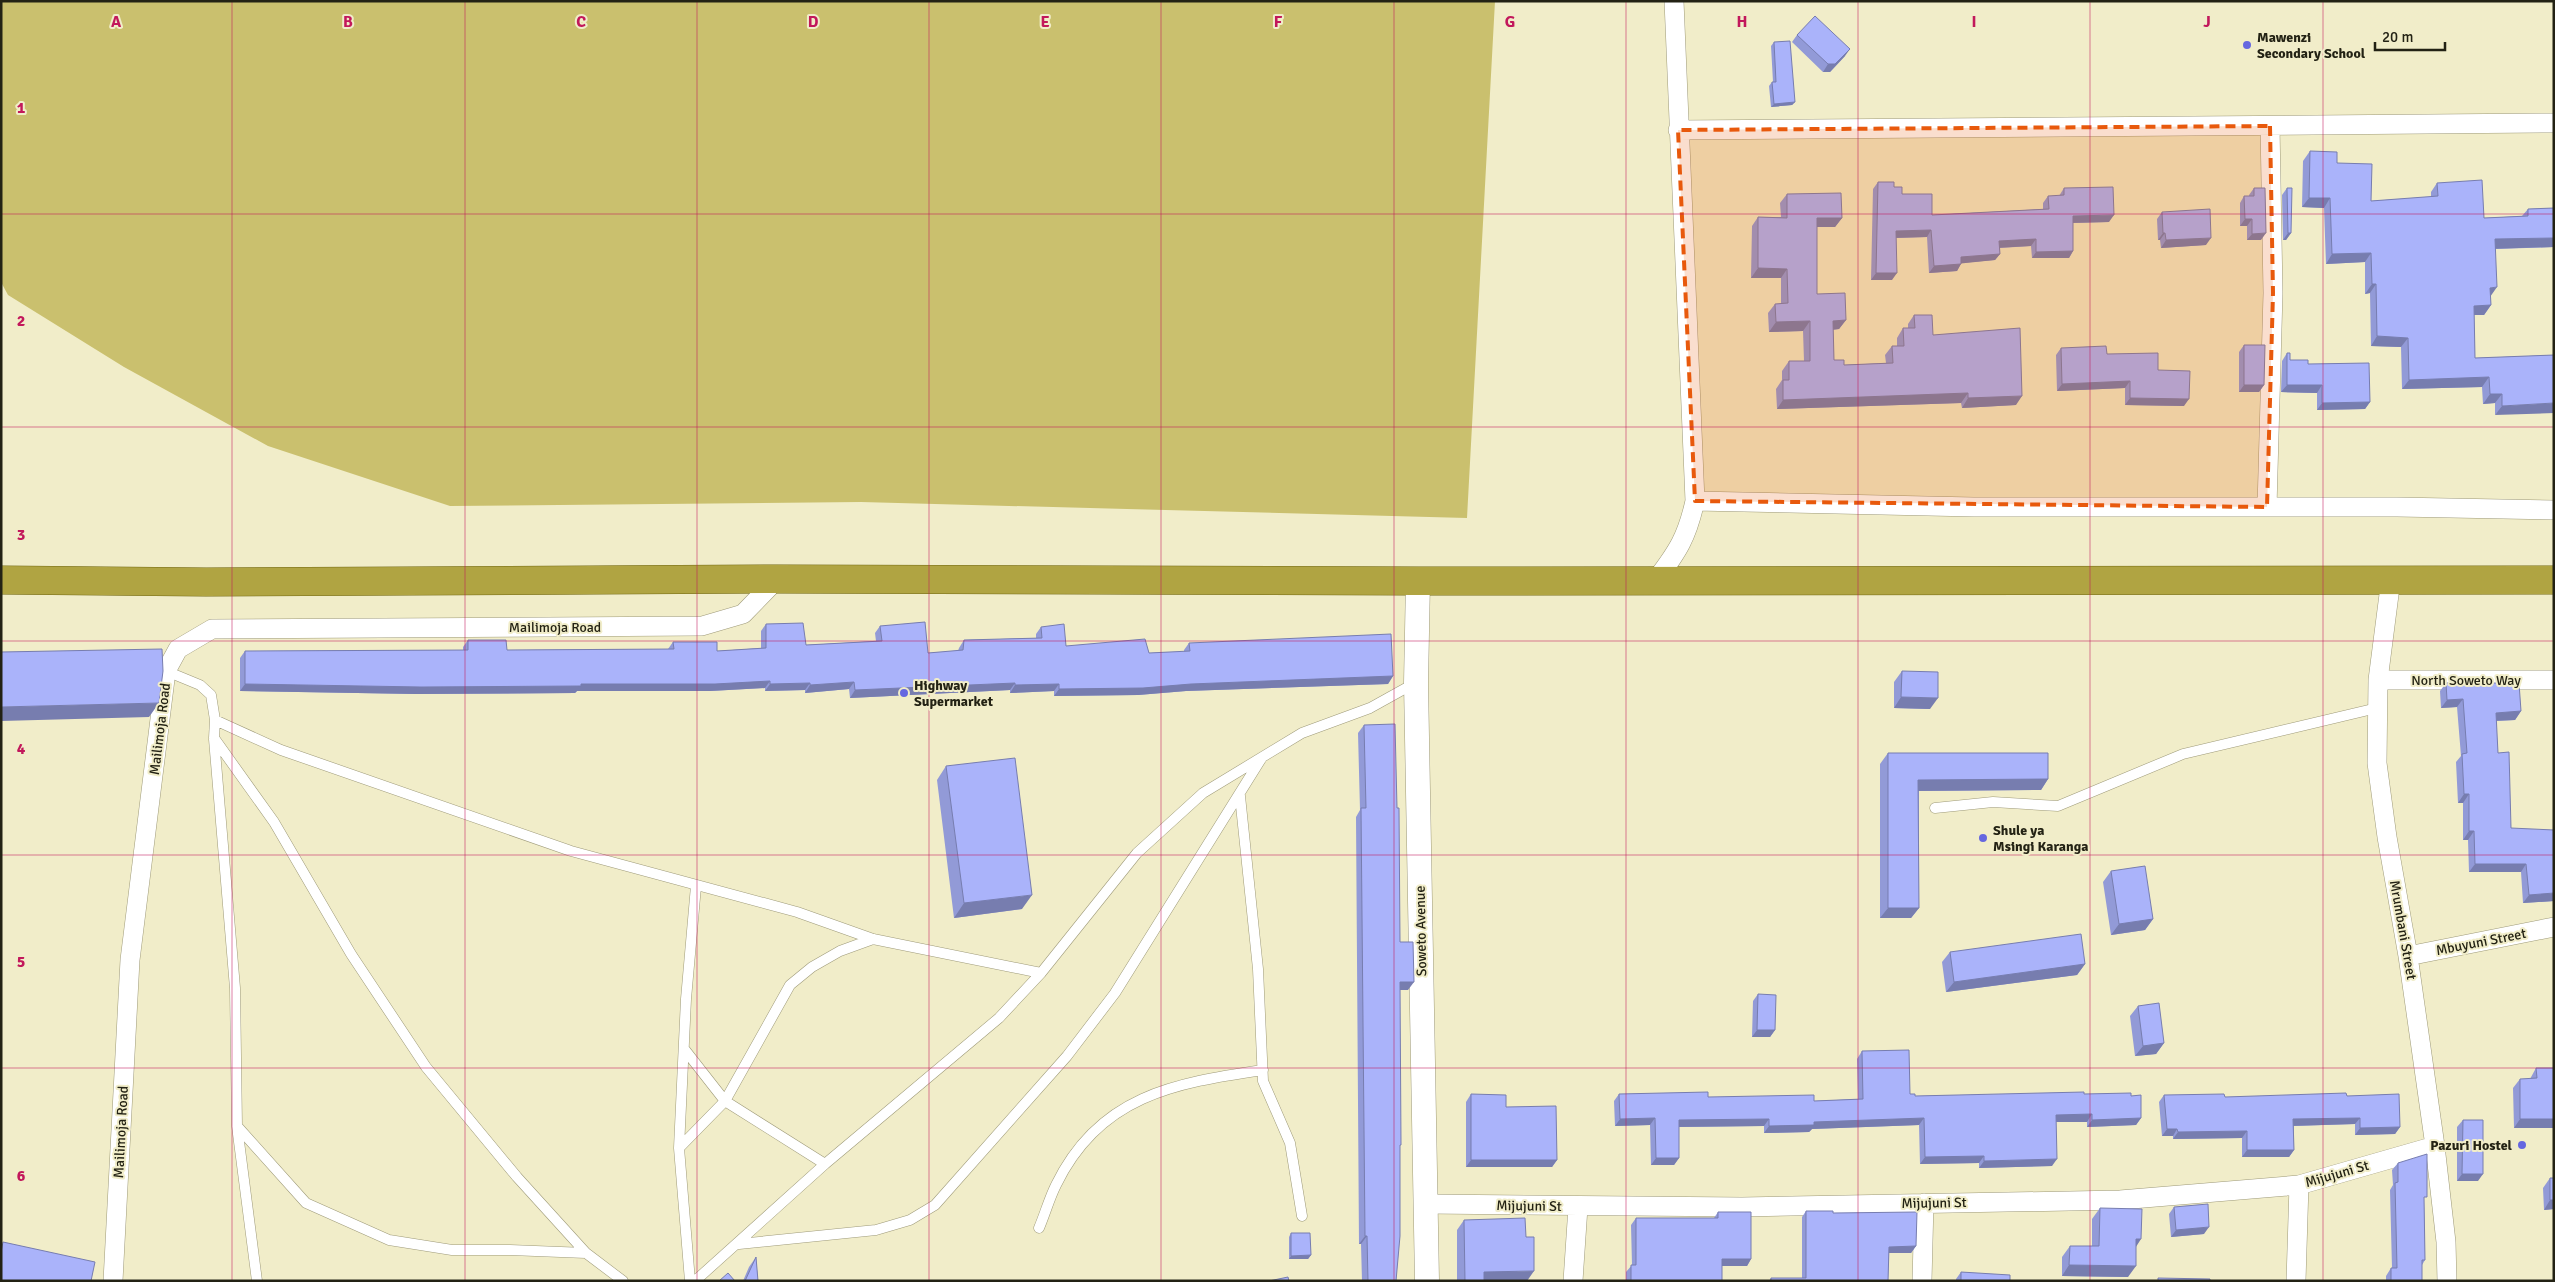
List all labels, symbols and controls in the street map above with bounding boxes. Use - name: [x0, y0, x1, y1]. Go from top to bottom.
- text: A: [111, 12, 122, 32]
- text: B: [343, 12, 353, 32]
- text: C: [576, 12, 586, 32]
- text: D: [808, 12, 819, 32]
- text: E: [1040, 12, 1050, 32]
- text: F: [1274, 12, 1283, 32]
- text: G: [1505, 12, 1515, 32]
- text: H: [1737, 12, 1747, 32]
- text: I: [1971, 12, 1977, 32]
- text: J: [2203, 12, 2211, 32]
- scale bar: [2375, 20, 2445, 52]
- text: 20 m: [2382, 28, 2413, 46]
- place label: Mawenzi Secondary School: [2257, 29, 2366, 62]
- marker: Mawenzi Secondary School: [2241, 39, 2253, 51]
- text: 1: [17, 98, 26, 118]
- text: 2: [17, 311, 25, 331]
- text: 3: [17, 525, 25, 545]
- street label: Mailimoja Road: [509, 619, 601, 636]
- street label: North Soweto Way: [2411, 672, 2521, 689]
- place label: Highway Supermarket: [914, 677, 994, 710]
- street label: Mailimoja Road: [146, 682, 174, 776]
- marker: Highway Supermarket: [898, 687, 910, 699]
- text: 4: [17, 739, 26, 759]
- place label: Shule ya Msingi Karanga: [1993, 822, 2088, 855]
- marker: Shule ya Msingi Karanga: [1977, 832, 1989, 844]
- street label: Mrumbani Street: [2386, 879, 2420, 981]
- street label: Soweto Avenue: [1412, 885, 1430, 977]
- street label: Mbuyuni Street: [2434, 925, 2528, 959]
- text: 5: [17, 952, 25, 972]
- street label: Mailimoja Road: [110, 1085, 132, 1179]
- place label: Pazuri Hostel: [2430, 1137, 2513, 1154]
- marker: Pazuri Hostel: [2516, 1139, 2528, 1151]
- street label: Mijujuni St: [2303, 1157, 2371, 1191]
- text: 6: [17, 1166, 26, 1186]
- street label: Mijujuni St: [1901, 1194, 1967, 1212]
- street label: Mijujuni St: [1496, 1197, 1562, 1215]

